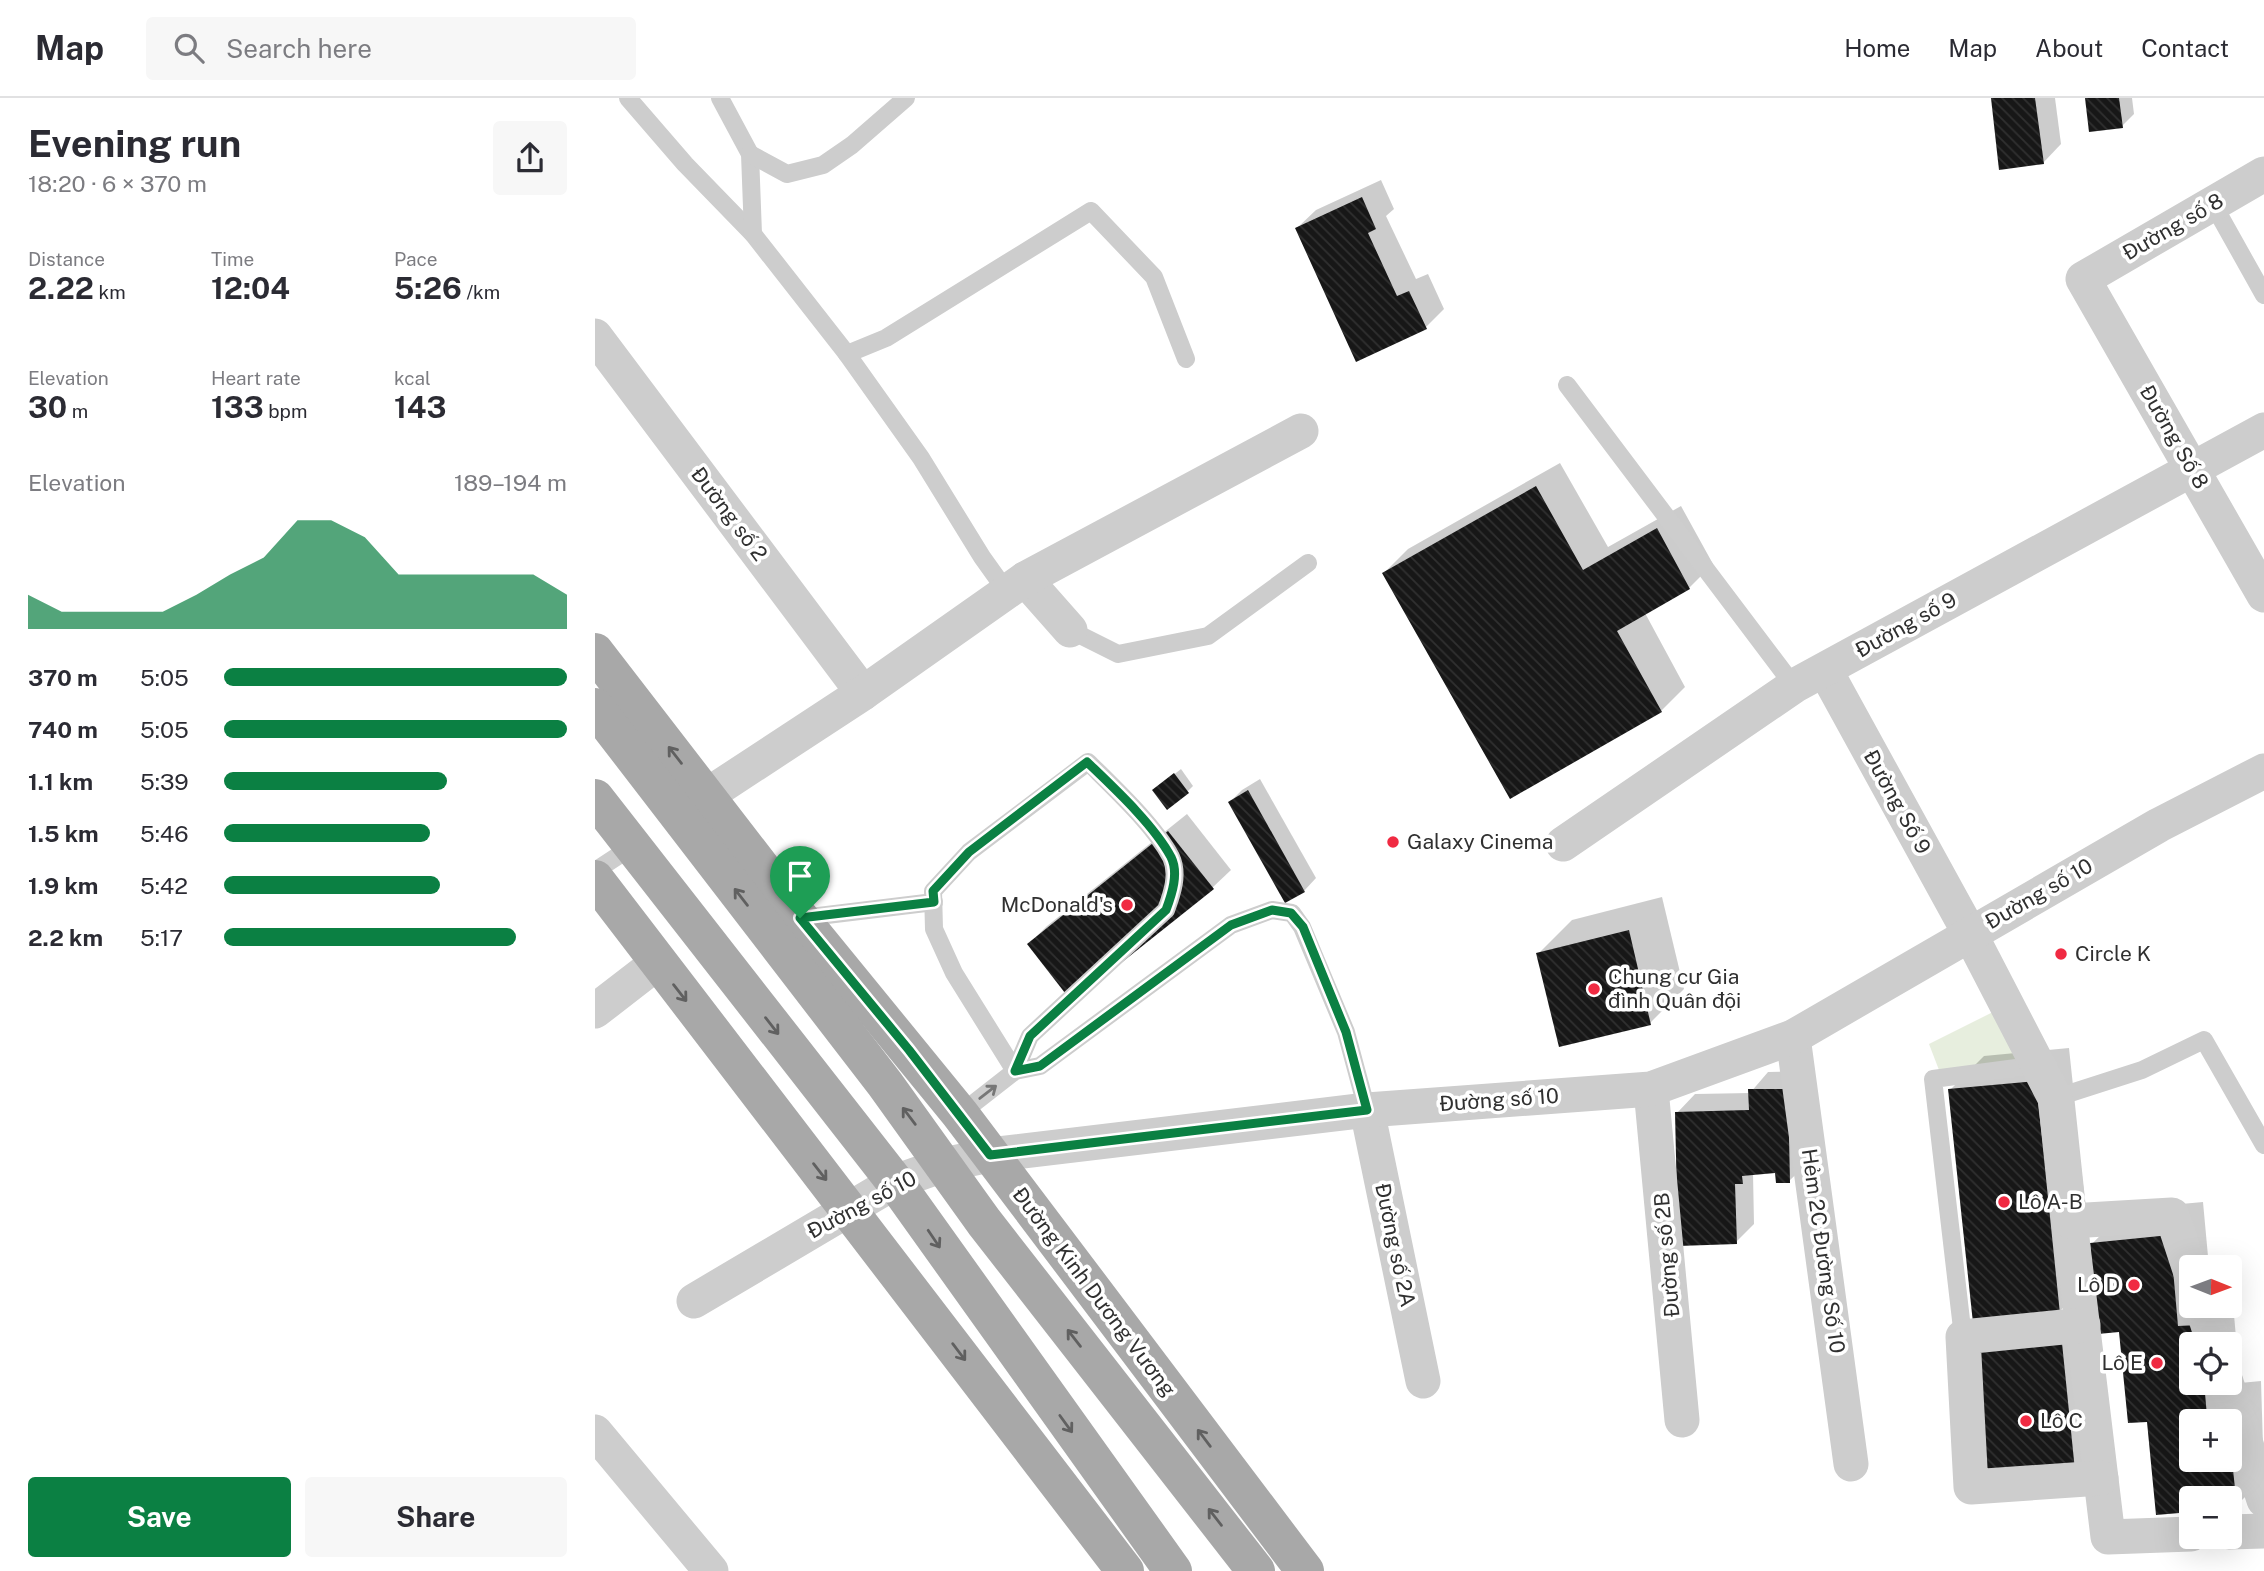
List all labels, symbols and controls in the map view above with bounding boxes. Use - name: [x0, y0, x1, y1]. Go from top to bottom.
- search box: [146, 17, 636, 80]
- text: Map: [35, 29, 104, 67]
- icon: search: [170, 29, 208, 67]
- text: Search here: [226, 33, 372, 64]
- text: Home: [1844, 34, 1910, 62]
- text: Map: [1948, 34, 1997, 62]
- text: About: [2035, 34, 2103, 62]
- text: Contact: [2141, 34, 2229, 62]
- text: Evening run: [28, 121, 241, 166]
- button: share: [493, 121, 567, 195]
- text: 18:20 · 6 × 370 m: [28, 170, 207, 197]
- street label: Đường số 8: [2118, 188, 2228, 265]
- text: Distance: [28, 248, 105, 270]
- text: Time: [211, 248, 254, 270]
- text: Pace: [394, 248, 437, 270]
- text: 2.22: [28, 270, 94, 306]
- text: 12:04: [211, 270, 290, 306]
- text: 5:26: [394, 270, 462, 306]
- text: km: [94, 281, 126, 303]
- text: /km: [462, 281, 500, 303]
- text: Elevation: [28, 367, 109, 389]
- text: Heart rate: [211, 367, 301, 389]
- text: kcal: [394, 367, 431, 389]
- street label: Đường Số 8: [2135, 380, 2214, 493]
- text: 30: [28, 389, 67, 425]
- text: 133: [211, 389, 264, 425]
- text: 143: [394, 389, 446, 425]
- text: m: [67, 400, 88, 422]
- text: bpm: [264, 400, 307, 422]
- street label: Đường số 2: [686, 462, 773, 566]
- text: Elevation: [28, 469, 126, 496]
- text: 189–194 m: [454, 469, 567, 496]
- street label: Đường số 9: [1851, 587, 1961, 663]
- text: 370 m: [28, 664, 98, 691]
- text: 5:05: [140, 664, 189, 691]
- text: 740 m: [28, 716, 98, 743]
- text: 5:05: [140, 716, 189, 743]
- street label: Đường Số 9: [1859, 745, 1936, 858]
- one-way arrow: [667, 746, 682, 765]
- text: 1.1 km: [28, 768, 93, 795]
- text: 5:39: [140, 768, 189, 795]
- text: 1.5 km: [28, 820, 99, 847]
- text: 5:46: [140, 820, 189, 847]
- place label: Galaxy Cinema: [1407, 829, 1553, 854]
- marker: Galaxy Cinema: [1385, 834, 1401, 850]
- pin: [770, 846, 830, 918]
- street label: Đường số 10: [1981, 853, 2097, 934]
- icon: arrive: [781, 857, 819, 895]
- text: 1.9 km: [28, 872, 98, 899]
- text: 5:42: [140, 872, 188, 899]
- one-way arrow: [733, 888, 748, 907]
- place label: McDonald's: [1001, 892, 1113, 917]
- marker: McDonald's: [1119, 897, 1135, 913]
- text: 2.2 km: [28, 924, 103, 951]
- text: 5:17: [140, 924, 183, 951]
- place label: Circle K: [2075, 941, 2151, 966]
- marker: Circle K: [2053, 946, 2069, 962]
- place label: Chung cư Gia đình Quân đội: [1608, 964, 1741, 1013]
- marker: Chung cư Gia đình Quân đội: [1586, 981, 1602, 997]
- one-way arrow: [672, 983, 687, 1001]
- one-way arrow: [764, 1016, 779, 1035]
- street label: Đường số 10: [1438, 1083, 1560, 1116]
- one-way arrow: [978, 1085, 996, 1100]
- one-way arrow: [902, 1107, 917, 1126]
- street label: Hẻm 2C Đường Số 10: [1797, 1147, 1850, 1355]
- one-way arrow: [812, 1162, 827, 1181]
- street label: Đường số 10: [803, 1165, 921, 1244]
- street label: Đường số 2A: [1370, 1181, 1421, 1309]
- street label: Đường Kinh Dương Vương: [1008, 1182, 1181, 1401]
- place label: Lô A-B: [2018, 1189, 2083, 1214]
- street label: Đường số 2B: [1649, 1192, 1684, 1318]
- marker: Lô A-B: [1996, 1194, 2012, 1210]
- one-way arrow: [927, 1229, 941, 1248]
- north arrow: [2179, 1255, 2242, 1318]
- map controls: [2179, 1255, 2242, 1549]
- place label: Lô D: [2077, 1272, 2120, 1297]
- marker: Lô D: [2126, 1277, 2142, 1293]
- one-way arrow: [1067, 1329, 1082, 1347]
- button: locate: [2179, 1332, 2242, 1395]
- one-way arrow: [951, 1342, 966, 1361]
- place label: Lô E: [2101, 1350, 2143, 1375]
- marker: Lô E: [2149, 1355, 2165, 1371]
- place label: Lô C: [2040, 1408, 2083, 1433]
- button: +: [2179, 1409, 2242, 1472]
- marker: Lô C: [2018, 1413, 2034, 1429]
- one-way arrow: [1059, 1414, 1073, 1433]
- one-way arrow: [1197, 1430, 1212, 1448]
- button: Save: [28, 1477, 291, 1557]
- button: Share: [305, 1477, 567, 1557]
- button: −: [2179, 1486, 2242, 1549]
- one-way arrow: [1207, 1508, 1222, 1526]

